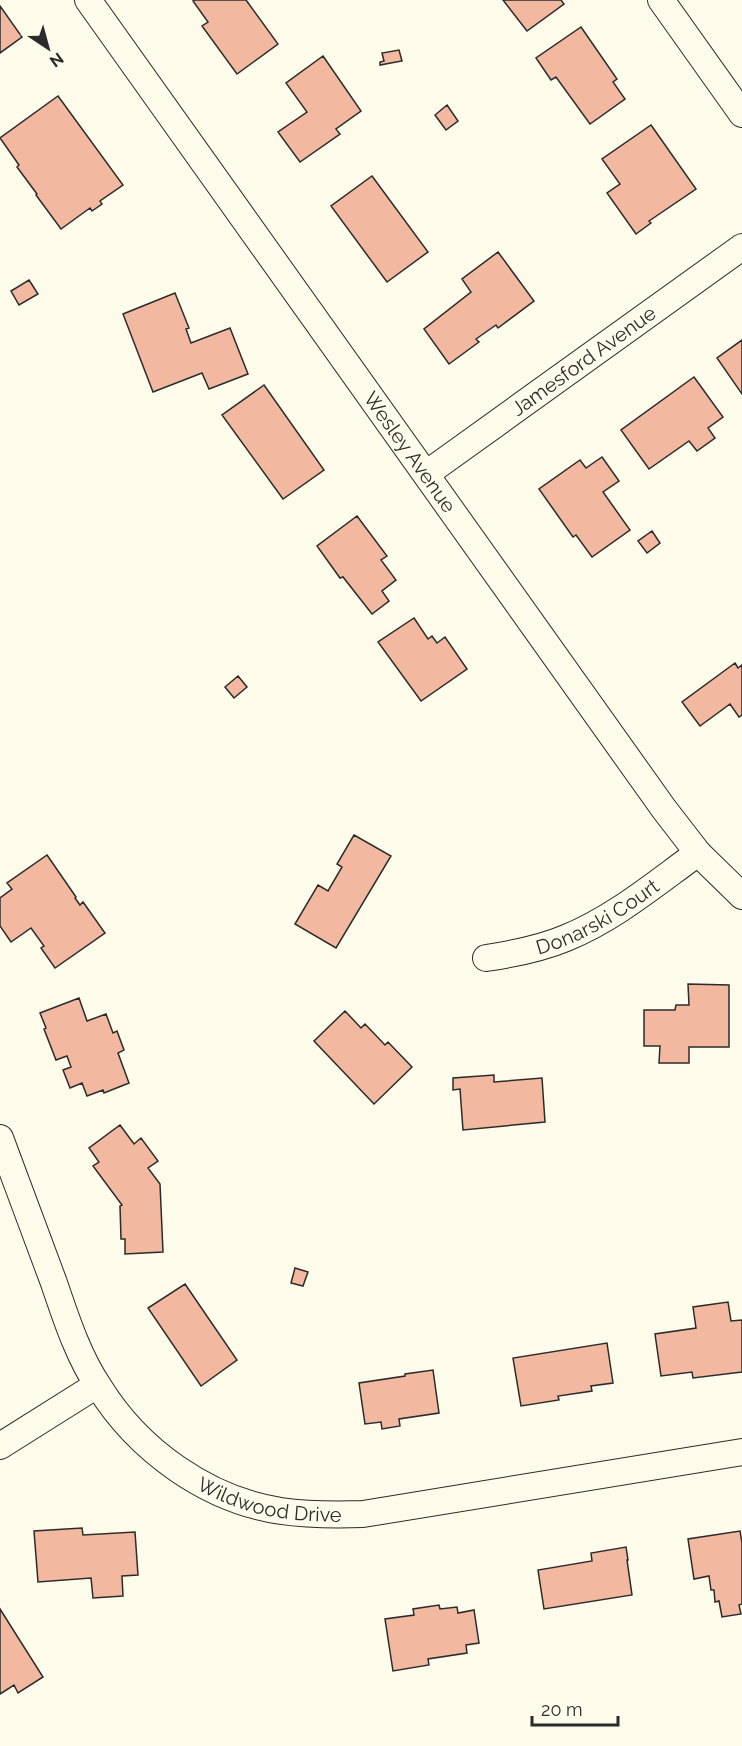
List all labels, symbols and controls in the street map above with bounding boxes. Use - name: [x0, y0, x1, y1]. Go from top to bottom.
- north arrow: [18, 18, 78, 78]
- text: N: [46, 48, 67, 71]
- street label: Jamesford Avenue: [507, 301, 661, 421]
- street label: Wesley Avenue: [359, 387, 461, 518]
- street label: Donarski Court: [533, 874, 664, 960]
- street label: Wildwood Drive: [193, 1472, 342, 1527]
- scale bar: [532, 1689, 618, 1727]
- text: 20 m: [541, 1699, 583, 1720]

